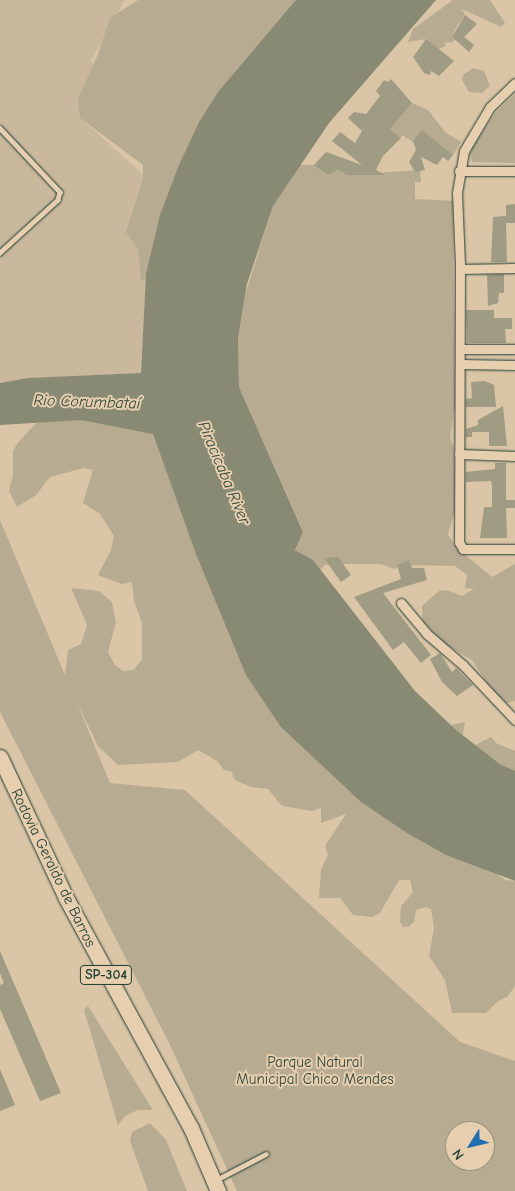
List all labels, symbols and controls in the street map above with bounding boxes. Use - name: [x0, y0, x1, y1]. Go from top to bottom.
- water label: Rio Corumbataí: [33, 391, 141, 413]
- water label: Piracicaba River: [194, 418, 254, 528]
- street label: Rodovia Geraldo de Barros: [7, 786, 99, 950]
- road number: SP-304: [80, 964, 132, 986]
- park label: Parque Natural Municipal Chico Mendes: [236, 1053, 394, 1088]
- north arrow: [445, 1121, 495, 1171]
- text: N: [449, 1146, 468, 1163]

